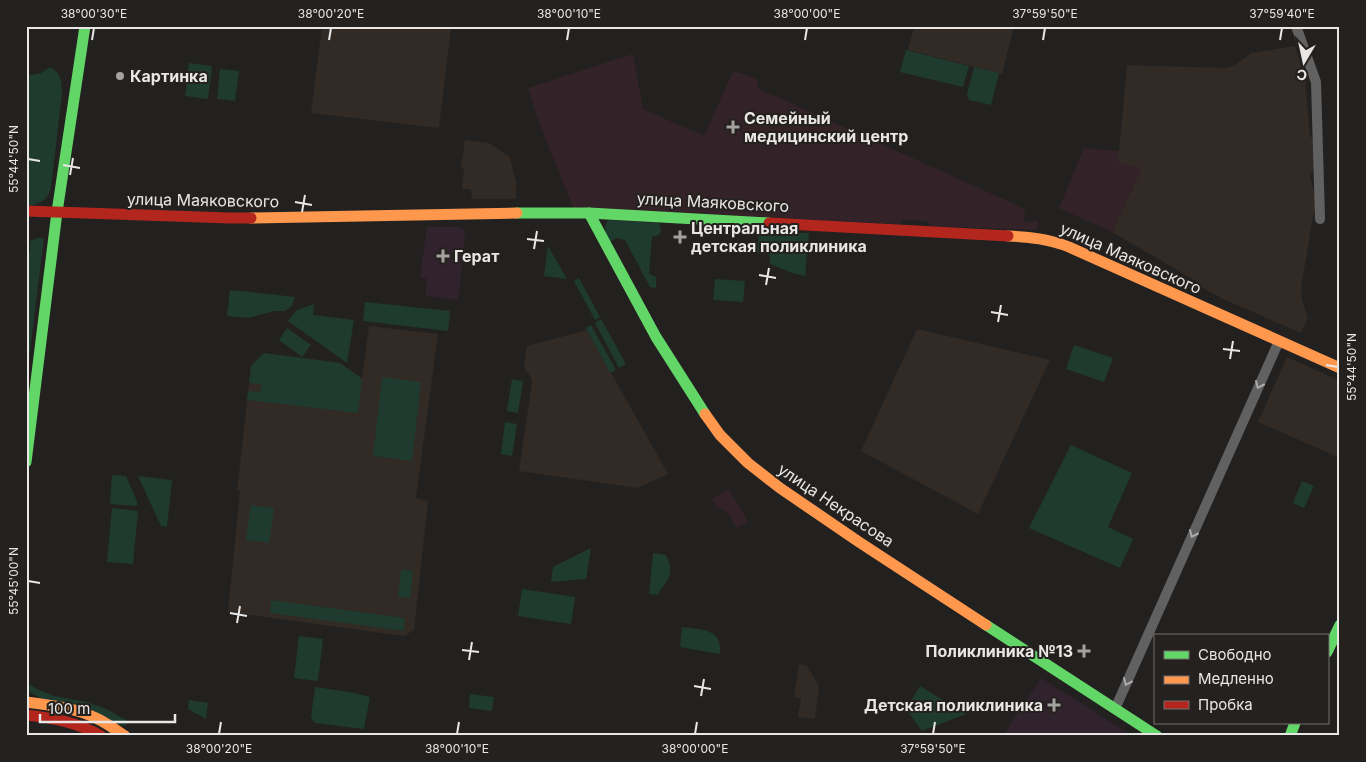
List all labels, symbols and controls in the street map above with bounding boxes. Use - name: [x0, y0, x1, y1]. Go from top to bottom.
- text: 38°00'30"E: [61, 6, 127, 21]
- text: 38°00'20"E: [298, 6, 364, 21]
- text: 38°00'10"E: [537, 6, 601, 21]
- text: 38°00'00"E: [774, 6, 840, 21]
- text: 37°59'50"E: [1012, 6, 1078, 21]
- text: 37°59'40"E: [1249, 6, 1315, 21]
- north arrow: [1278, 38, 1328, 88]
- place label: Картинка: [130, 66, 208, 86]
- text: С: [1295, 66, 1308, 85]
- marker: Картинка: [114, 70, 126, 82]
- place label: Семейный медицинский центр: [744, 108, 908, 146]
- marker: Семейный медицинский центр: [726, 120, 740, 134]
- text: 55°44'50"N: [6, 125, 21, 193]
- street label: улица Маяковского: [636, 188, 790, 216]
- street label: улица Маяковского: [127, 189, 279, 211]
- place label: Центральная детская поликлиника: [691, 218, 867, 256]
- street label: улица Маяковского: [1057, 218, 1205, 298]
- marker: Центральная детская поликлиника: [673, 230, 687, 244]
- place label: Герат: [454, 246, 499, 266]
- marker: Герат: [436, 249, 450, 263]
- text: 55°44'50"N: [1344, 333, 1359, 401]
- one-way arrow: [1255, 380, 1266, 389]
- street label: улица Некрасова: [774, 459, 898, 551]
- one-way arrow: [1189, 529, 1200, 538]
- text: 55°45'00"N: [6, 547, 21, 615]
- legend: [1154, 634, 1328, 724]
- place label: Поликлиника №13: [925, 641, 1073, 661]
- marker: Поликлиника №13: [1077, 644, 1091, 658]
- text: Свободно: [1198, 645, 1272, 664]
- text: Медленно: [1198, 669, 1274, 688]
- one-way arrow: [1123, 677, 1134, 686]
- scale bar: [40, 692, 175, 724]
- place label: Детская поликлиника: [864, 695, 1043, 715]
- text: Пробка: [1198, 695, 1253, 714]
- marker: Детская поликлиника: [1047, 698, 1061, 712]
- text: 100 m: [48, 699, 90, 718]
- text: 38°00'20"E: [186, 741, 252, 756]
- text: 38°00'10"E: [425, 741, 489, 756]
- text: 38°00'00"E: [662, 741, 728, 756]
- text: 37°59'50"E: [900, 741, 966, 756]

